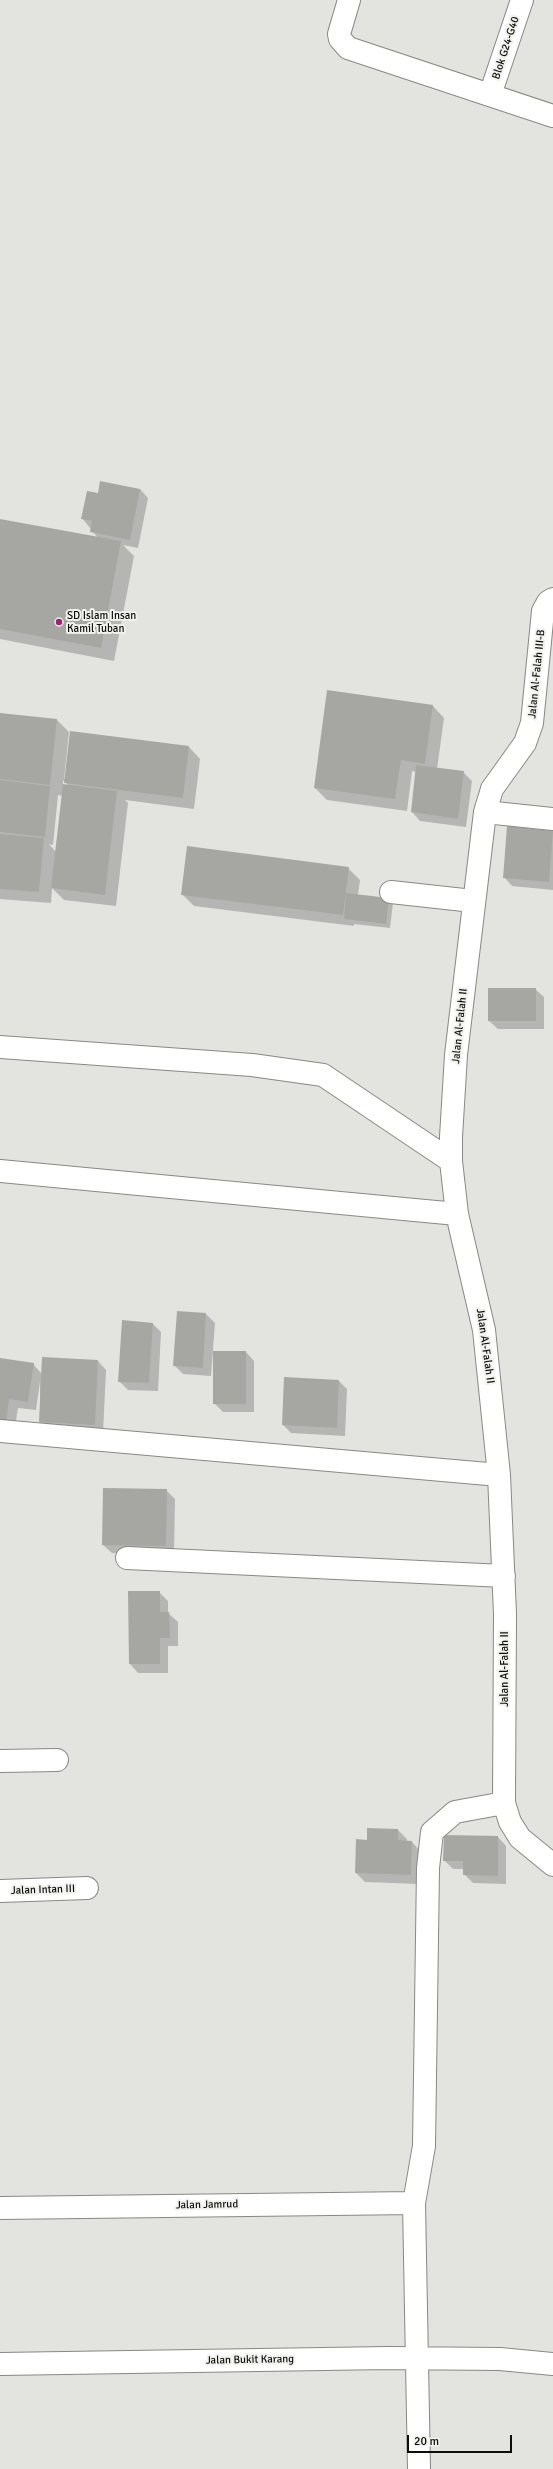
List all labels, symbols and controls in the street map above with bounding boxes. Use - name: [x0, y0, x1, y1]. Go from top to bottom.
- street label: Blok G24-G40: [490, 15, 522, 81]
- place label: SD Islam Insan Kamil Tuban: [67, 609, 136, 635]
- marker: SD Islam Insan Kamil Tuban: [54, 617, 64, 627]
- street label: Jalan Al-Falah III-B: [526, 629, 548, 719]
- street label: Jalan Al-Falah II: [449, 988, 471, 1064]
- street label: Jalan Al-Falah II: [473, 1308, 497, 1384]
- street label: Jalan Al-Falah II: [498, 1631, 512, 1707]
- street label: Jalan Intan III: [11, 1882, 75, 1898]
- street label: Jalan Jamrud: [176, 2198, 238, 2212]
- street label: Jalan Bukit Karang: [206, 2353, 294, 2367]
- scale bar: [409, 2427, 514, 2453]
- text: 20 m: [414, 2434, 439, 2449]

